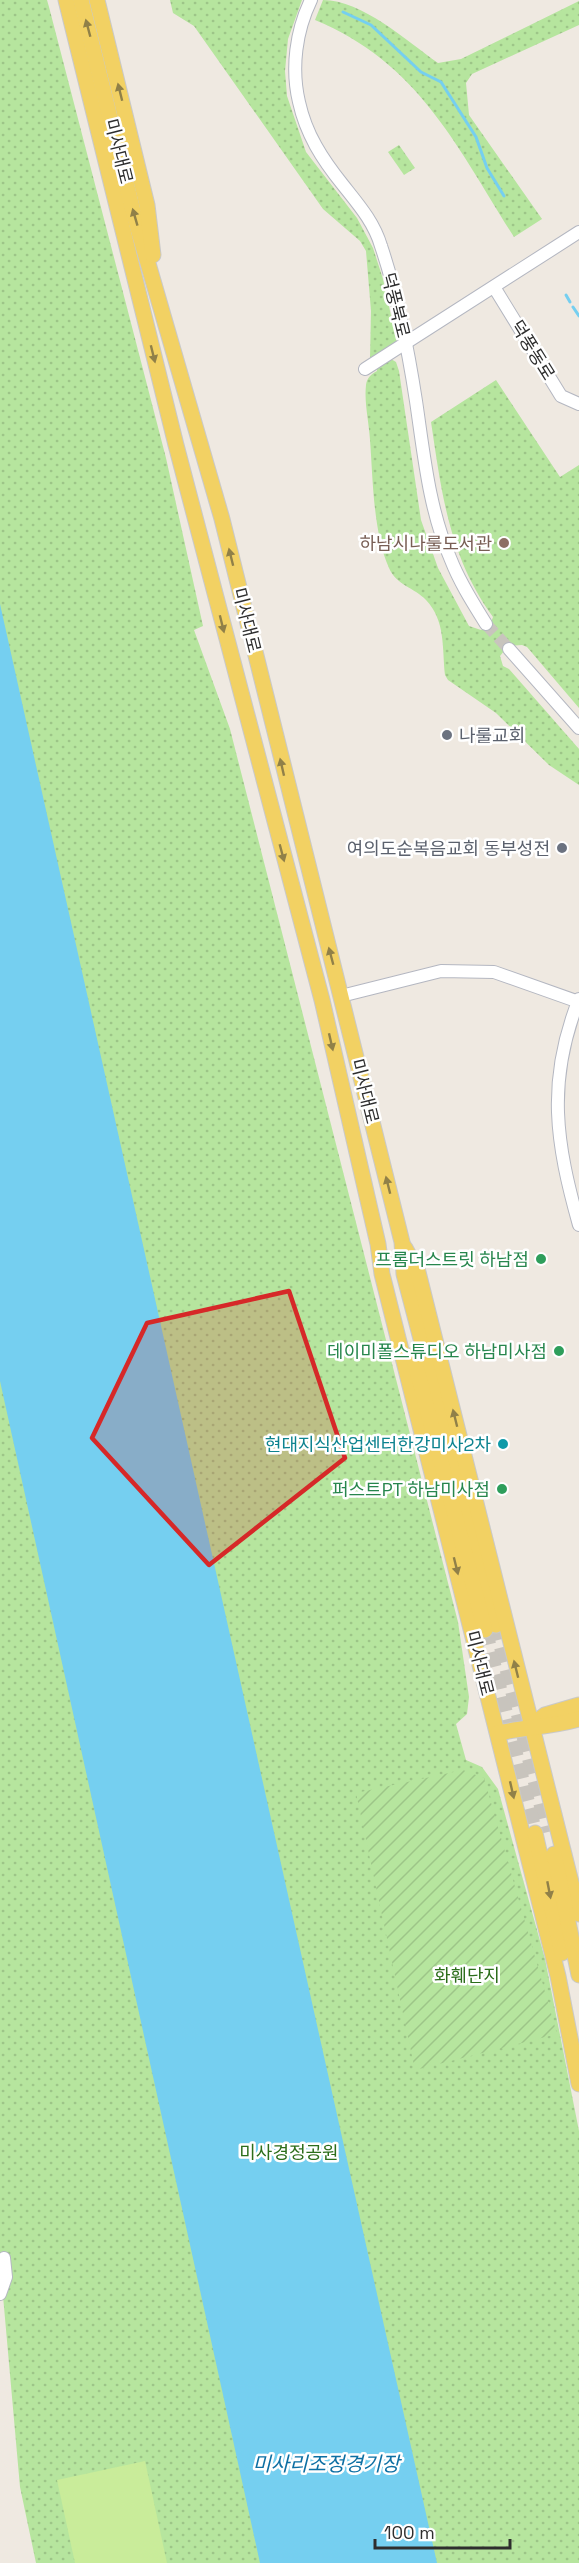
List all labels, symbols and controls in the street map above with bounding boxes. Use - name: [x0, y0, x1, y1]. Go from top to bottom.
- one-way arrow: [83, 19, 92, 37]
- one-way arrow: [114, 83, 124, 101]
- street label: 미사대로: [100, 116, 138, 186]
- one-way arrow: [130, 208, 139, 226]
- street label: 덕풍북로: [377, 270, 415, 340]
- street label: 덕풍동로: [506, 316, 560, 384]
- one-way arrow: [149, 345, 159, 363]
- place label: 하남시나룰도서관: [360, 532, 492, 555]
- marker: 하남시나룰도서관: [497, 536, 511, 550]
- one-way arrow: [226, 548, 236, 566]
- street label: 미사대로: [228, 585, 266, 655]
- one-way arrow: [218, 615, 227, 633]
- place label: 나룰교회: [459, 724, 525, 747]
- marker: 나룰교회: [440, 728, 454, 742]
- one-way arrow: [276, 758, 286, 776]
- place label: 여의도순복음교회 동부성전: [347, 837, 550, 860]
- marker: 여의도순복음교회 동부성전: [555, 841, 569, 855]
- one-way arrow: [278, 844, 288, 862]
- one-way arrow: [325, 946, 335, 965]
- one-way arrow: [327, 1033, 337, 1051]
- street label: 미사대로: [346, 1056, 384, 1126]
- one-way arrow: [383, 1176, 393, 1195]
- place label: 프롬더스트릿 하남점: [375, 1248, 529, 1271]
- marker: 프롬더스트릿 하남점: [534, 1252, 548, 1266]
- place label: 데이미폴스튜디오 하남미사점: [327, 1340, 547, 1363]
- marker: 데이미폴스튜디오 하남미사점: [552, 1344, 566, 1358]
- one-way arrow: [449, 1409, 459, 1428]
- place label: 현대지식산업센터한강미사2차: [265, 1433, 491, 1456]
- marker: 현대지식산업센터한강미사2차: [496, 1437, 510, 1451]
- place label: 퍼스트PT 하남미사점: [332, 1478, 490, 1501]
- marker: 퍼스트PT 하남미사점: [495, 1482, 509, 1496]
- one-way arrow: [451, 1557, 461, 1575]
- street label: 미사대로: [461, 1628, 499, 1698]
- one-way arrow: [511, 1660, 521, 1678]
- one-way arrow: [508, 1781, 517, 1800]
- one-way arrow: [545, 1881, 554, 1900]
- park label: 화훼단지: [434, 1964, 500, 1987]
- park label: 미사경정공원: [239, 2141, 339, 2164]
- water label: 미사리조정경기장: [252, 2451, 402, 2477]
- scale bar: [375, 2512, 510, 2550]
- text: 100 m: [384, 2521, 435, 2544]

